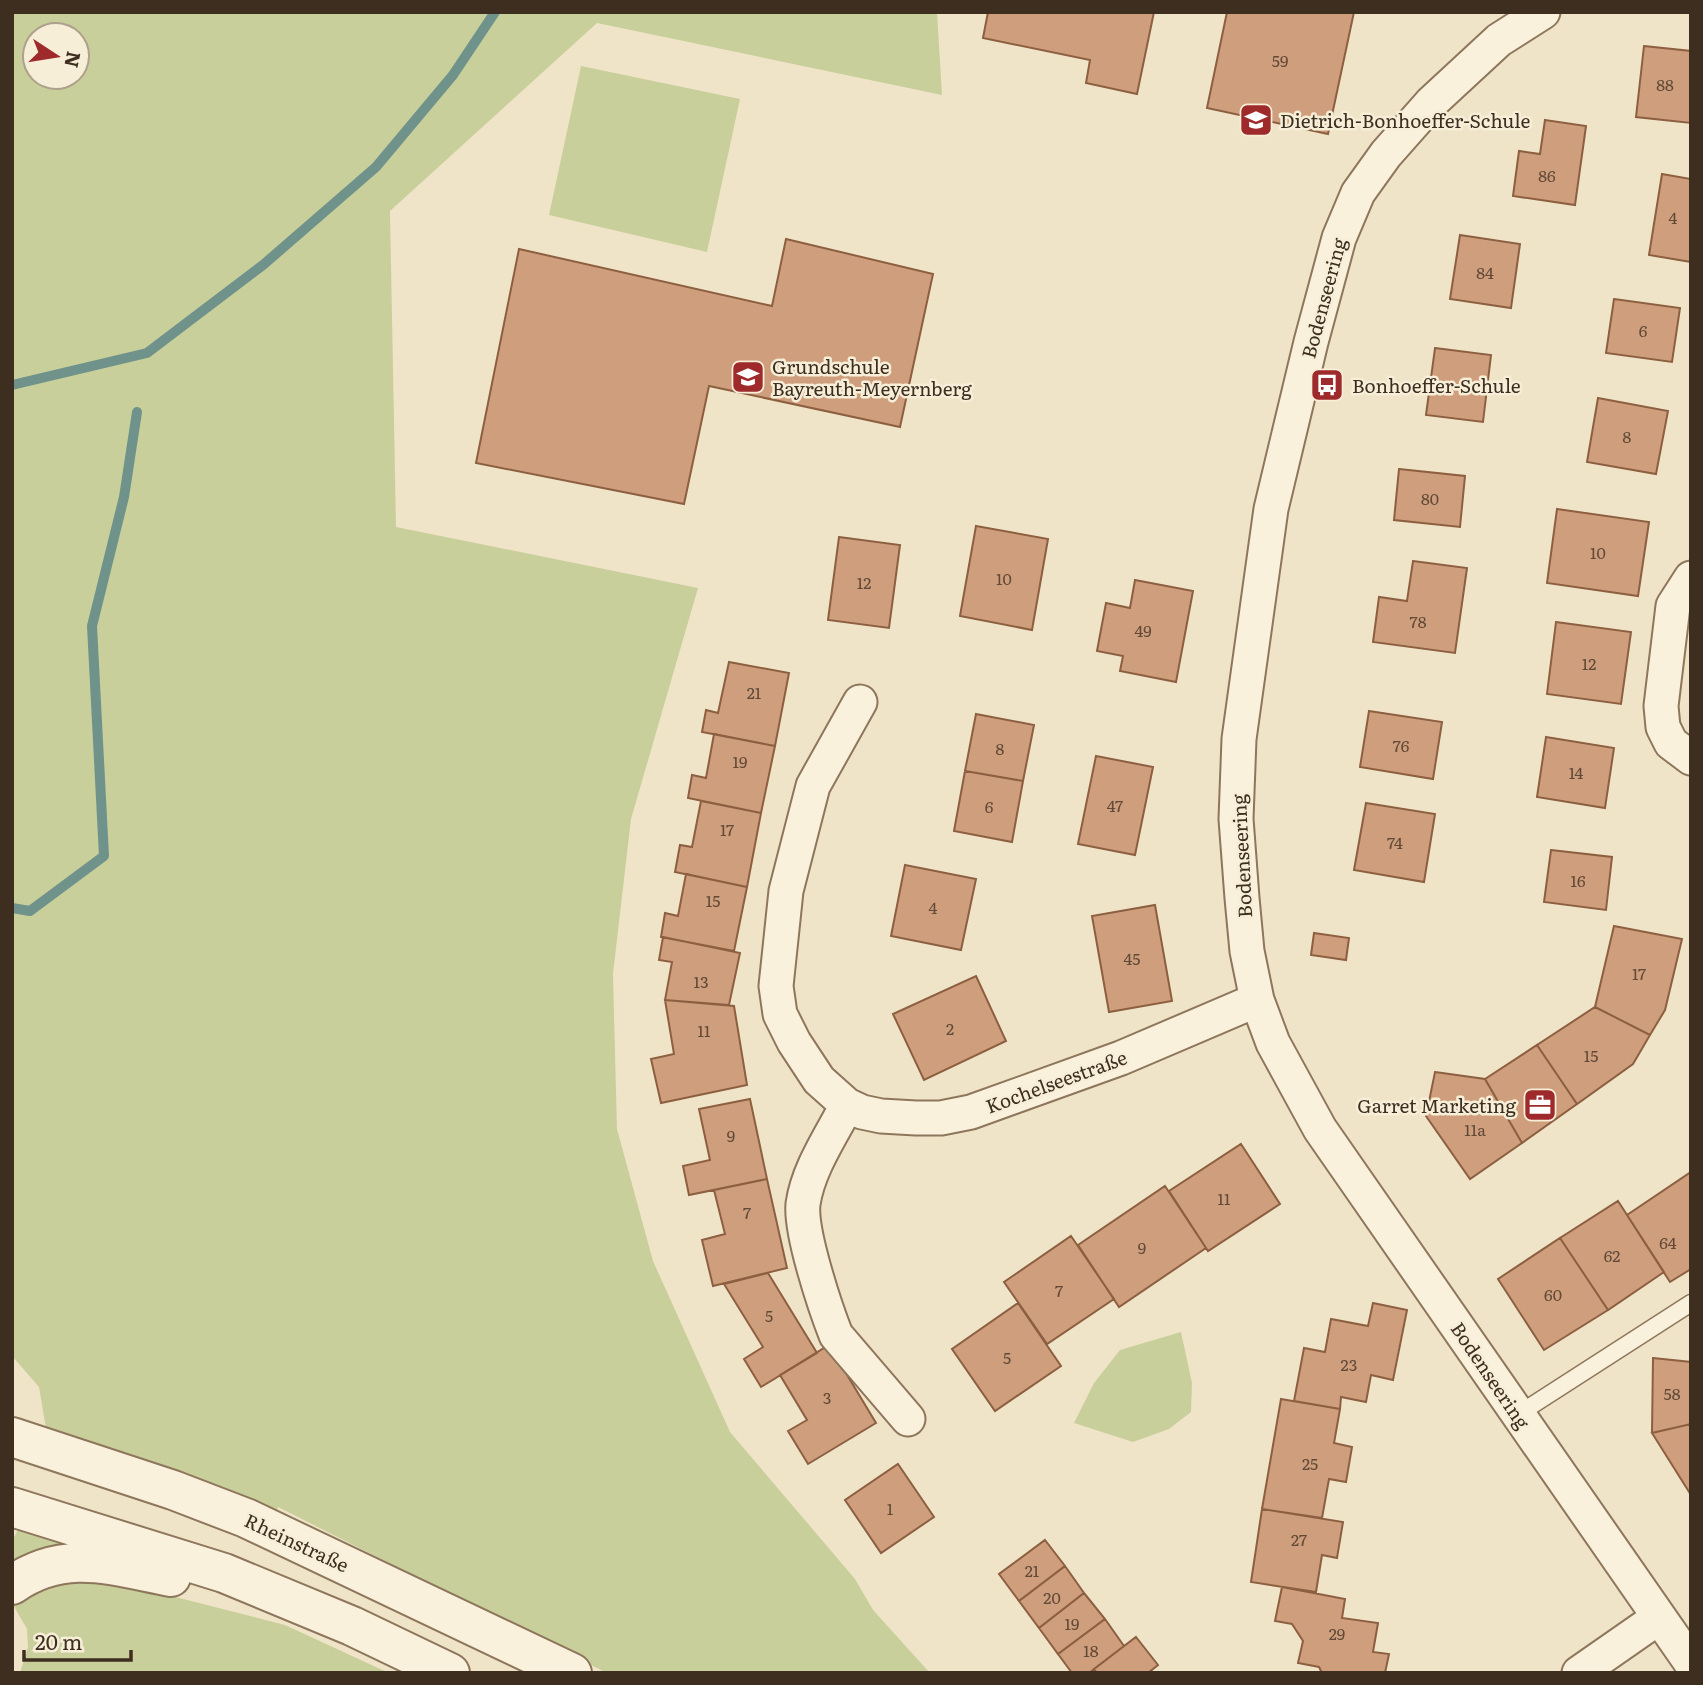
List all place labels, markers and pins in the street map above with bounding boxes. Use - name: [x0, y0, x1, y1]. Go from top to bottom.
- school or university icon: Dietrich-Bonhoeffer-Schule: [1237, 101, 1275, 139]
- place label: Dietrich-Bonhoeffer-Schule: [1280, 106, 1531, 134]
- place label: Grundschule Bayreuth-Meyernberg: [772, 352, 972, 402]
- school or university icon: Grundschule Bayreuth-Meyernberg: [729, 358, 767, 396]
- bus stop icon: Bonhoeffer-Schule: [1308, 366, 1346, 404]
- place label: Bonhoeffer-Schule: [1352, 371, 1521, 399]
- office icon: Garret Marketing: [1521, 1086, 1559, 1124]
- place label: Garret Marketing: [1357, 1091, 1516, 1119]

